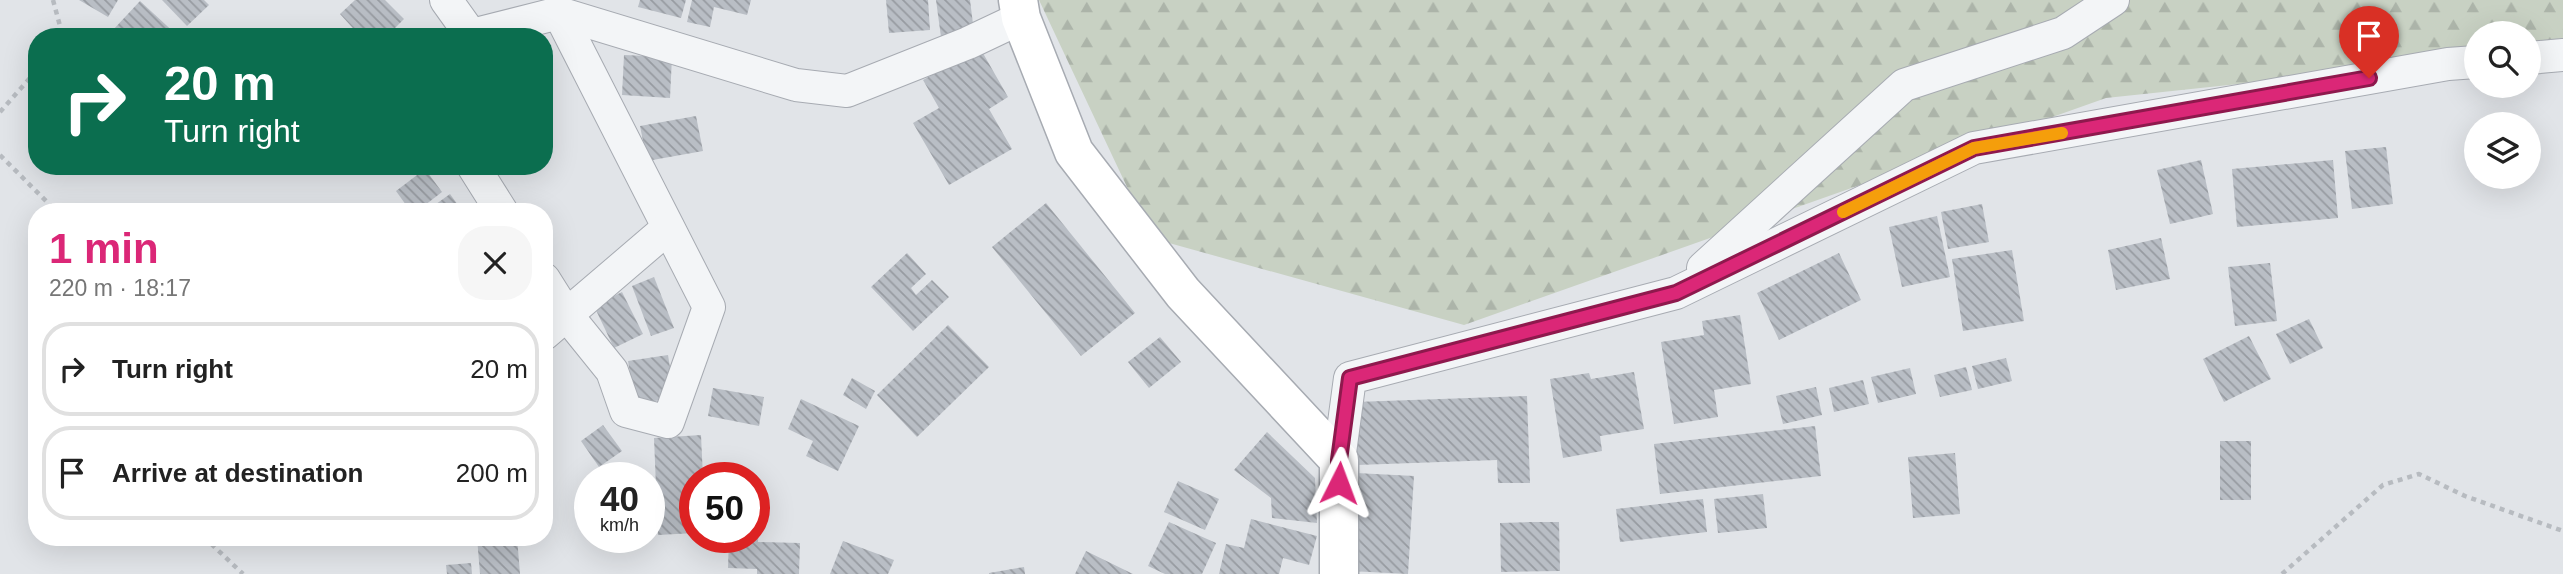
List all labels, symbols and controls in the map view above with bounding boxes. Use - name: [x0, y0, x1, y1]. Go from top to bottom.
- pin: [2339, 6, 2399, 78]
- icon: arrive: [2350, 17, 2388, 55]
- map controls: [2464, 21, 2541, 189]
- button: search: [2464, 21, 2541, 98]
- icon: right: [49, 56, 140, 147]
- text: 20 m: [164, 56, 276, 110]
- button: layers: [2464, 112, 2541, 189]
- text: Turn right: [164, 113, 300, 149]
- text: 1 min: [49, 225, 159, 272]
- button: close: [458, 226, 532, 300]
- text: 220 m · 18:17: [49, 275, 191, 301]
- icon: right: [53, 350, 91, 388]
- text: Turn right: [112, 354, 233, 384]
- text: 20 m: [470, 354, 528, 384]
- position arrow: [1302, 446, 1376, 520]
- icon: arrive: [53, 454, 91, 492]
- text: Arrive at destination: [112, 458, 363, 488]
- text: 200 m: [456, 458, 528, 488]
- speed limit sign: 50: [679, 462, 770, 553]
- text: 40: [600, 479, 639, 518]
- text: km/h: [600, 515, 639, 535]

